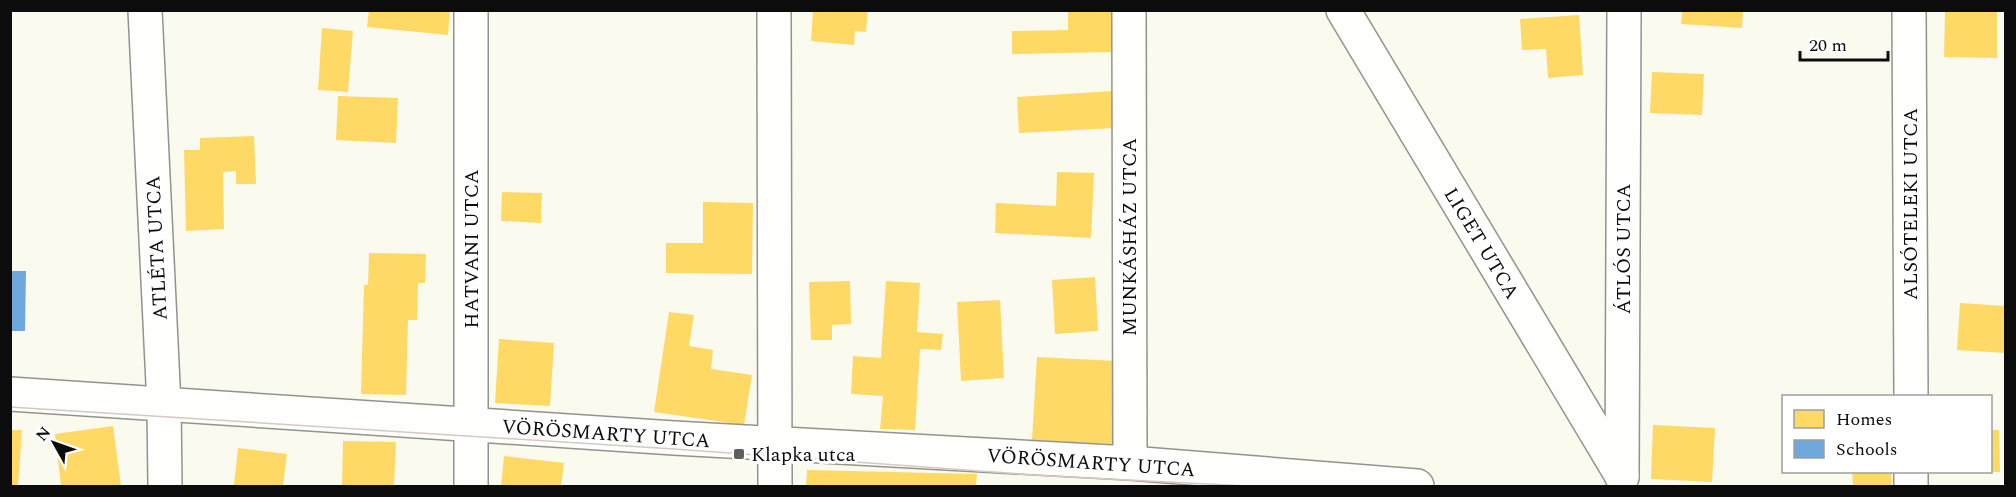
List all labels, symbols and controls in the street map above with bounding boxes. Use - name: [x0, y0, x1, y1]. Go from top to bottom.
- scale bar: [1800, 24, 1888, 62]
- text: 20 m: [1809, 32, 1847, 59]
- street label: ALSÓTELEKI UTCA: [1896, 108, 1926, 300]
- street label: MUNKÁSHÁZ UTCA: [1115, 138, 1145, 336]
- street label: HATVANI UTCA: [457, 169, 487, 329]
- street label: ATLÉTA UTCA: [138, 175, 176, 321]
- street label: LIGET UTCA: [1436, 182, 1526, 305]
- street label: ÁTLÓS UTCA: [1609, 183, 1639, 315]
- legend: [1782, 395, 1992, 473]
- text: Homes: [1836, 406, 1892, 433]
- street label: VÖRÖSMARTY UTCA: [501, 412, 711, 456]
- north arrow: [24, 413, 84, 473]
- text: N: [30, 421, 57, 447]
- text: Schools: [1836, 436, 1898, 463]
- place label: Klapka utca: [751, 440, 855, 470]
- street label: VÖRÖSMARTY UTCA: [986, 441, 1196, 485]
- marker: Klapka utca: [732, 447, 746, 461]

